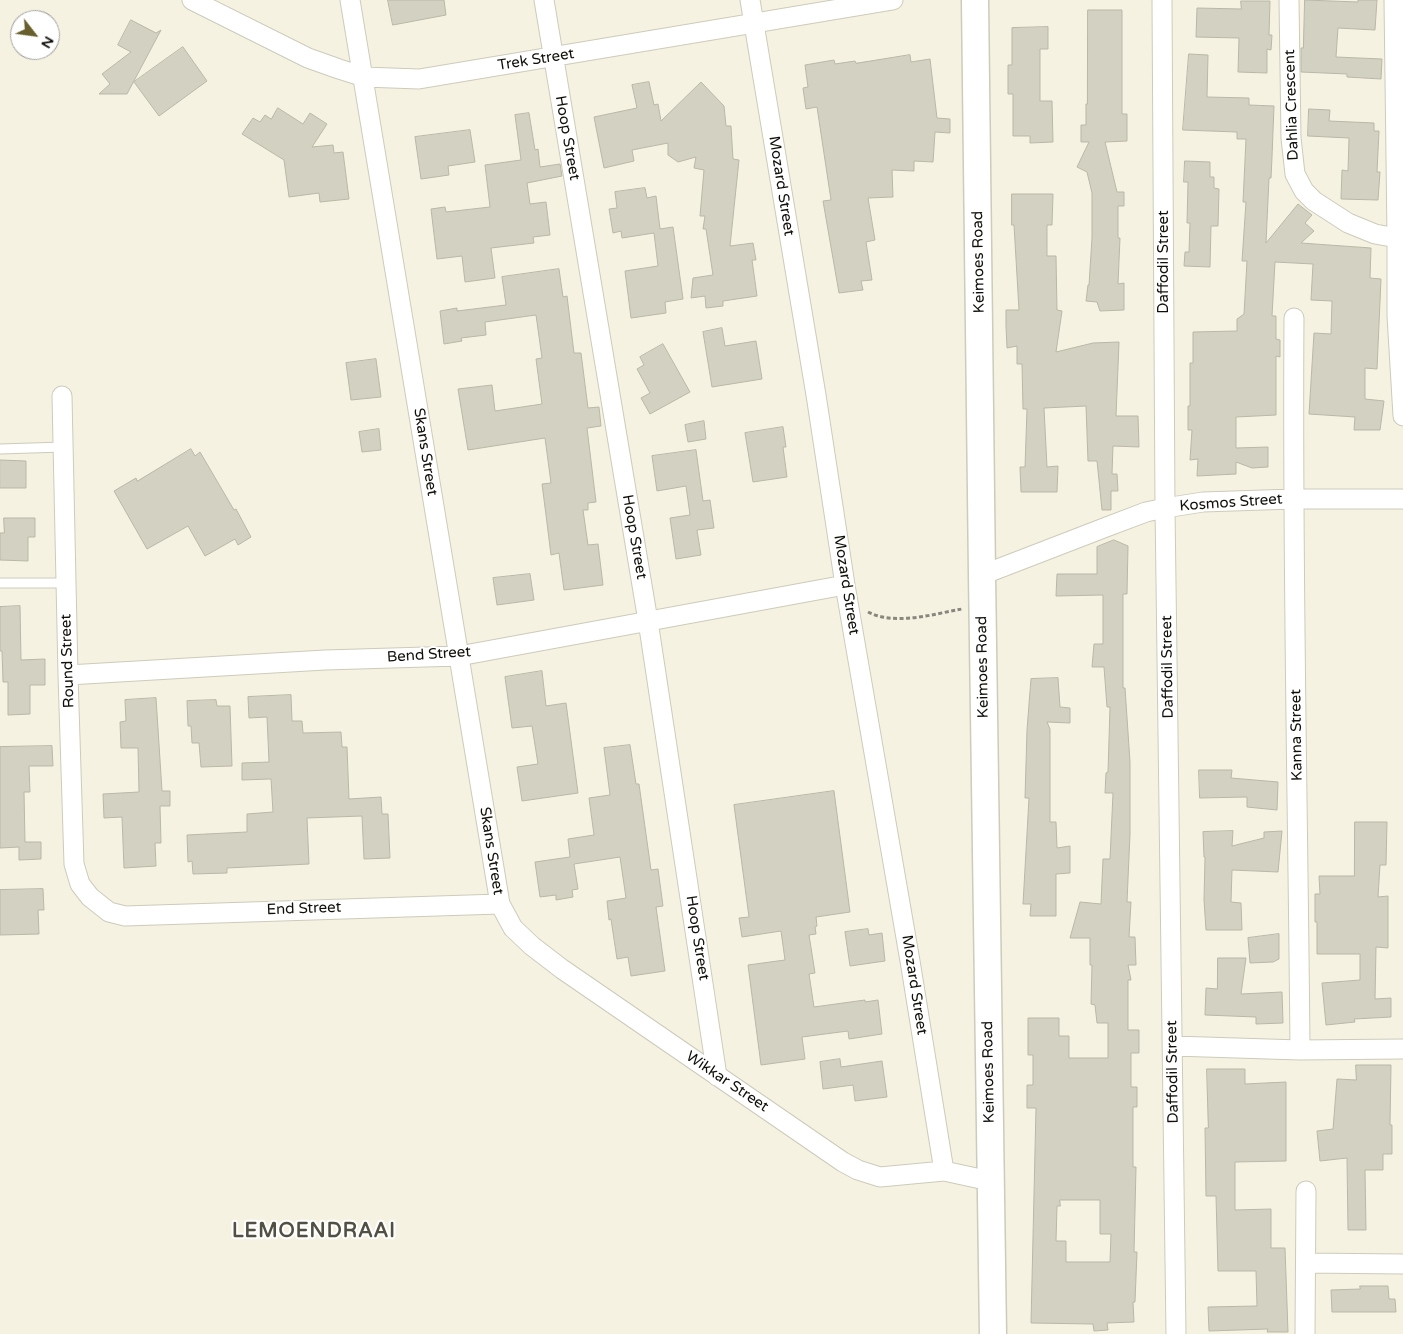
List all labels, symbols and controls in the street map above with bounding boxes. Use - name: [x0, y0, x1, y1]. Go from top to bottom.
- north arrow: [10, 10, 60, 60]
- text: N: [37, 33, 58, 51]
- street label: Trek Street: [496, 45, 576, 75]
- street label: Dahlia Crescent: [1281, 49, 1303, 161]
- street label: Hoop Street: [551, 94, 583, 182]
- street label: Mozard Street: [764, 135, 798, 237]
- street label: Daffodil Street: [1155, 210, 1173, 314]
- street label: Keimoes Road: [969, 211, 989, 313]
- street label: Skans Street: [409, 407, 441, 497]
- street label: Kosmos Street: [1179, 490, 1283, 516]
- street label: Hoop Street: [618, 493, 650, 581]
- street label: Mozard Street: [829, 534, 863, 636]
- street label: Round Street: [57, 614, 79, 708]
- street label: Daffodil Street: [1158, 615, 1178, 719]
- street label: Keimoes Road: [973, 616, 993, 718]
- street label: Bend Street: [386, 643, 472, 667]
- street label: Kanna Street: [1287, 689, 1307, 781]
- street label: Skans Street: [475, 806, 507, 896]
- street label: Hoop Street: [681, 894, 713, 982]
- street label: End Street: [266, 899, 342, 919]
- street label: Mozard Street: [897, 934, 931, 1036]
- street label: Daffodil Street: [1163, 1020, 1183, 1124]
- street label: Keimoes Road: [979, 1021, 999, 1123]
- street label: Wikkar Street: [682, 1048, 772, 1116]
- district label: LEMOENDRAAI: [231, 1220, 397, 1244]

